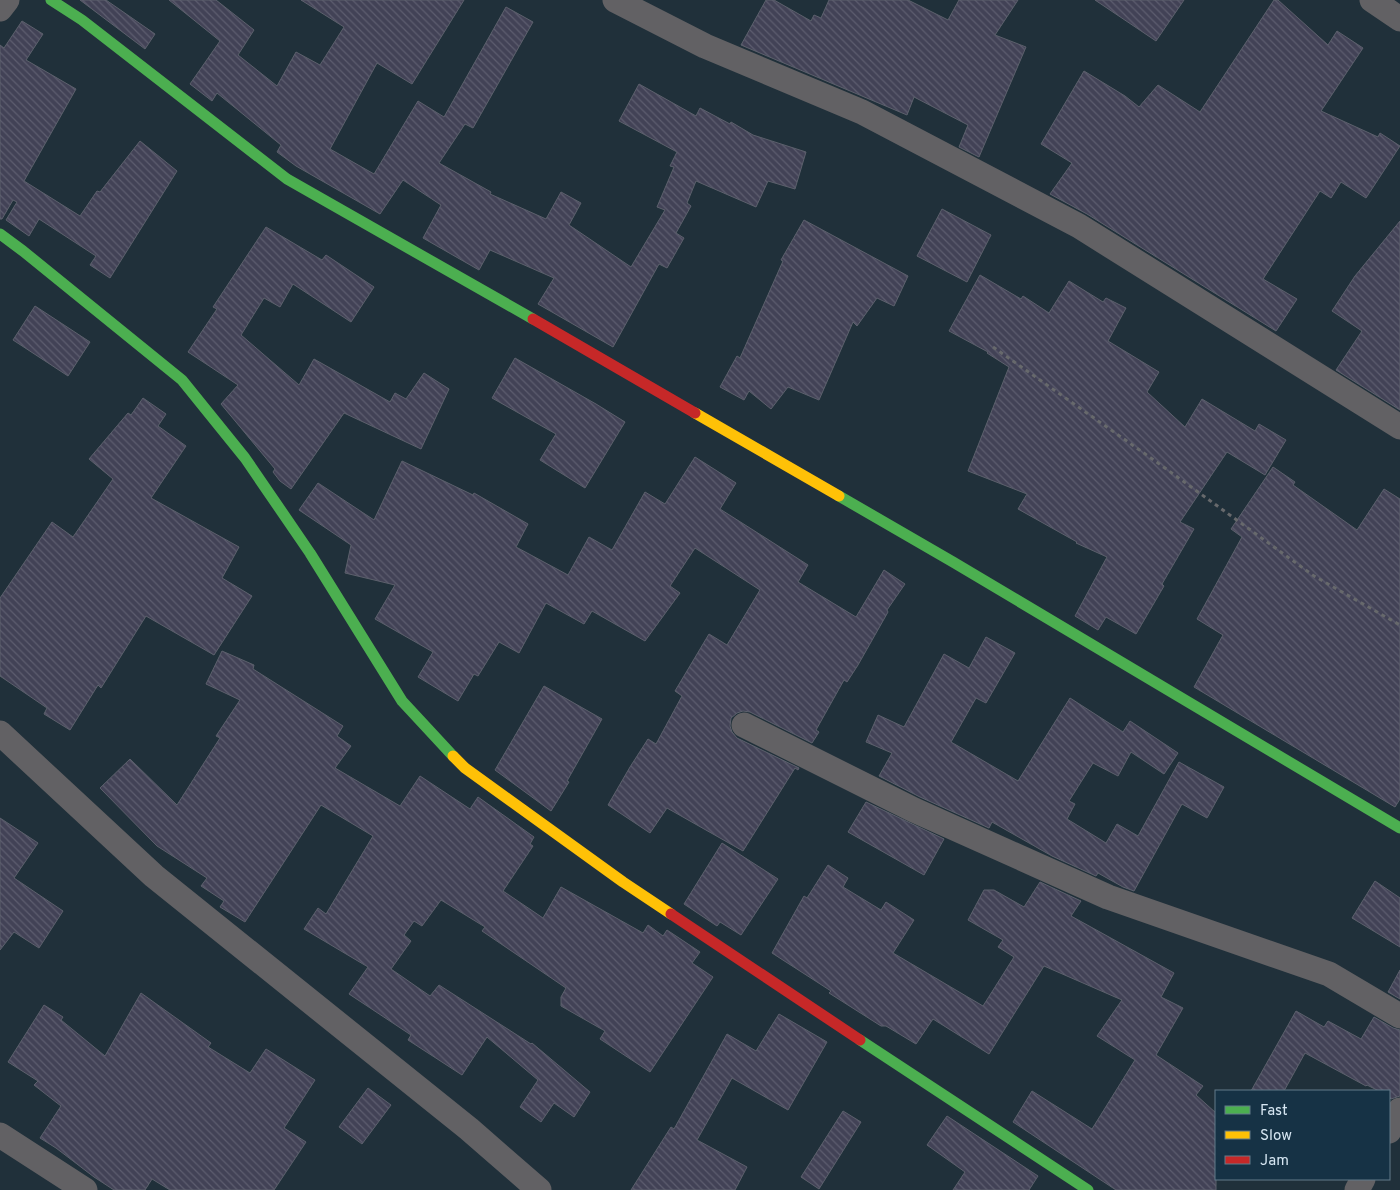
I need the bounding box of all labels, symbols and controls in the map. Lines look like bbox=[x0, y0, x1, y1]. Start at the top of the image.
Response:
legend bbox=[1215, 1090, 1390, 1180]
text: Fast bbox=[1260, 1102, 1288, 1121]
text: Slow bbox=[1260, 1127, 1292, 1146]
text: Jam bbox=[1260, 1152, 1289, 1171]

